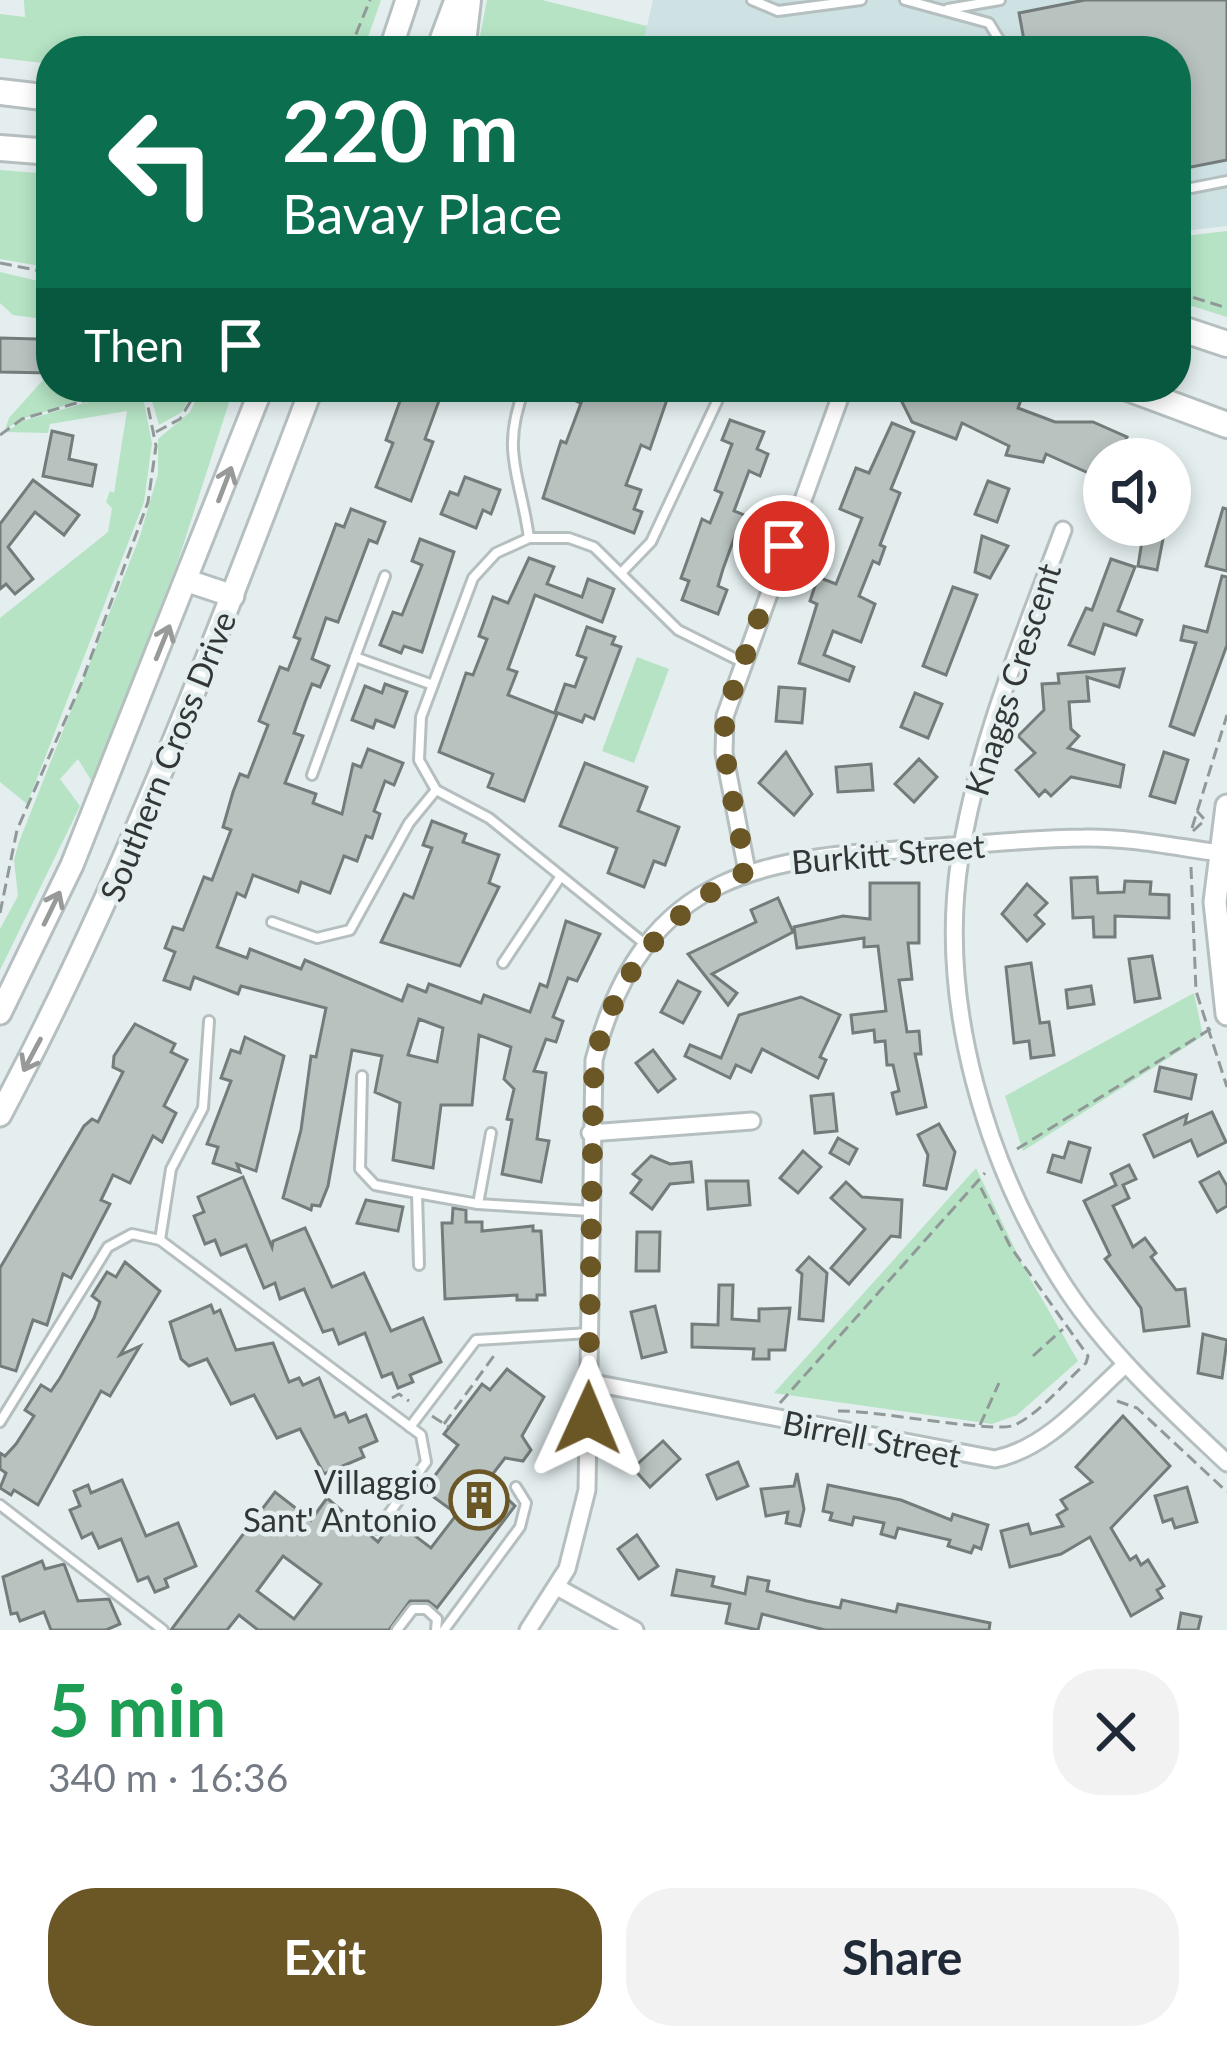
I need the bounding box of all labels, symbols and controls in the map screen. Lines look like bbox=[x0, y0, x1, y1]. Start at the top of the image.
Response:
text: 220 m bbox=[282, 79, 519, 180]
icon: left bbox=[84, 84, 240, 240]
text: Bavay Place bbox=[282, 181, 562, 246]
icon: arrive bbox=[208, 312, 274, 378]
text: Then bbox=[84, 318, 184, 372]
map controls bbox=[1083, 438, 1191, 546]
button: sound bbox=[1083, 438, 1191, 546]
one-way arrow bbox=[216, 467, 238, 504]
pin bbox=[733, 495, 835, 597]
icon: arrive bbox=[751, 513, 817, 579]
street label: Knaggs Crescent bbox=[956, 558, 1068, 800]
street label: Southern Cross Drive bbox=[91, 605, 243, 907]
one-way arrow bbox=[154, 625, 176, 662]
street label: Burkitt Street bbox=[790, 825, 987, 881]
one-way arrow bbox=[41, 891, 64, 926]
one-way arrow bbox=[20, 1037, 43, 1072]
position arrow bbox=[525, 1355, 651, 1481]
street label: Birrell Street bbox=[780, 1401, 965, 1475]
place label: Villaggio Sant' Antonio bbox=[243, 1461, 437, 1539]
building icon: Villaggio Sant' Antonio bbox=[448, 1469, 510, 1531]
text: 5 min bbox=[48, 1666, 226, 1752]
button: close bbox=[1053, 1669, 1179, 1795]
text: 340 m · 16:36 bbox=[48, 1754, 288, 1800]
button: Exit bbox=[48, 1888, 602, 2026]
button: Share bbox=[626, 1888, 1179, 2026]

